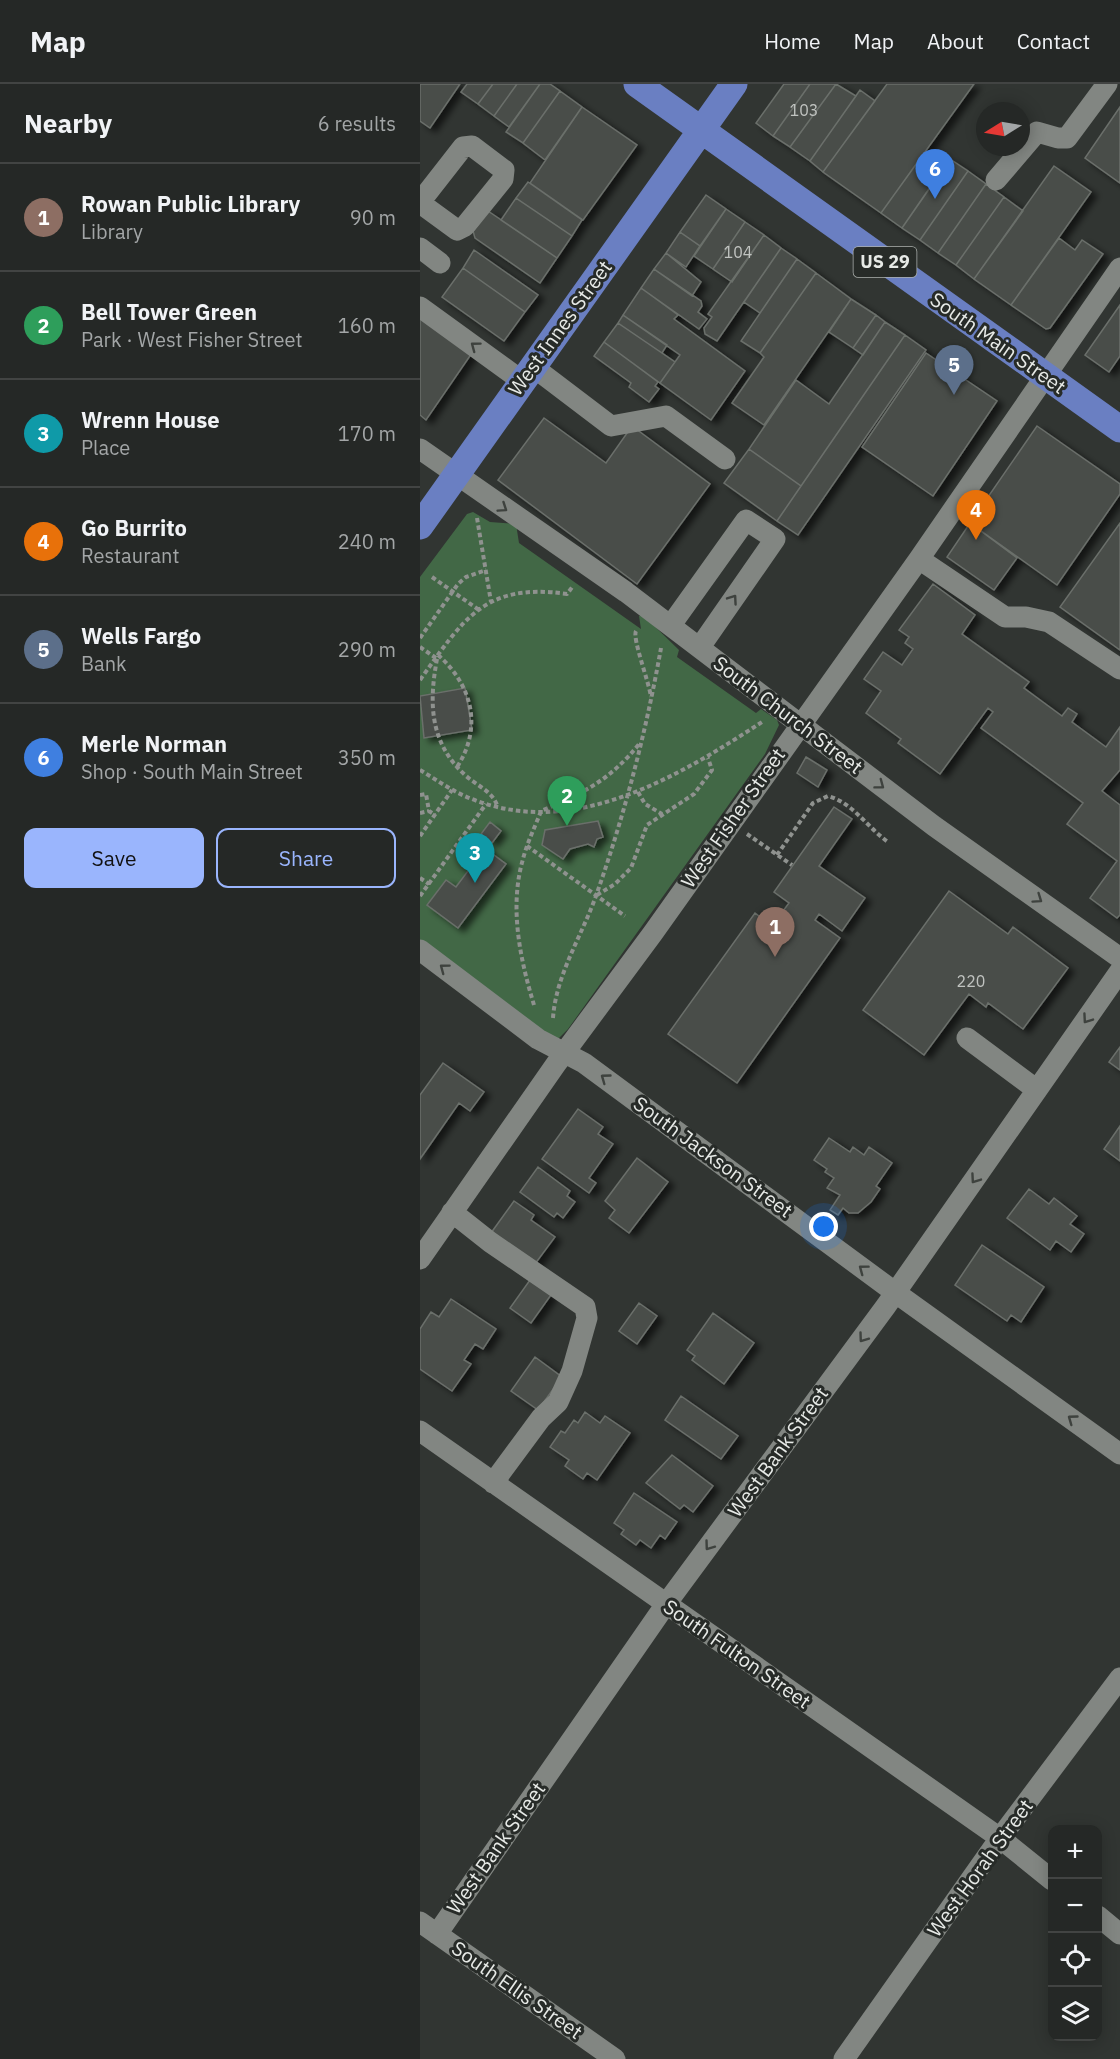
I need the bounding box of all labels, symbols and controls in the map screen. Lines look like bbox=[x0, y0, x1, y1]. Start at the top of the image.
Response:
text: Map bbox=[30, 23, 86, 60]
text: Home bbox=[764, 27, 821, 55]
text: Map bbox=[854, 27, 894, 55]
text: About bbox=[927, 27, 984, 55]
text: Contact bbox=[1017, 27, 1090, 55]
house number: 103 bbox=[790, 100, 818, 120]
north arrow bbox=[976, 102, 1030, 156]
text: Nearby bbox=[24, 106, 112, 140]
text: 6 results bbox=[318, 110, 396, 137]
pin: 6 bbox=[916, 150, 954, 199]
text: Rowan Public Library bbox=[81, 189, 300, 218]
text: 1 bbox=[38, 204, 50, 231]
text: 90 m bbox=[350, 204, 396, 231]
text: Library bbox=[81, 218, 143, 245]
house number: 104 bbox=[724, 242, 752, 262]
road number: US 29 bbox=[854, 247, 916, 277]
street label: West Innes Street bbox=[501, 255, 618, 401]
street label: South Main Street bbox=[925, 286, 1072, 400]
text: Bell Tower Green bbox=[81, 297, 257, 326]
text: 2 bbox=[38, 312, 50, 339]
text: 160 m bbox=[338, 312, 396, 339]
text: Park · West Fisher Street bbox=[81, 326, 302, 353]
one-way arrow bbox=[470, 342, 481, 353]
pin: 5 bbox=[934, 346, 974, 395]
text: Wrenn House bbox=[81, 405, 220, 434]
text: 3 bbox=[38, 420, 50, 447]
text: 170 m bbox=[338, 420, 396, 447]
text: Place bbox=[81, 434, 130, 461]
pin: 4 bbox=[956, 490, 996, 540]
one-way arrow bbox=[496, 501, 507, 512]
text: Go Burrito bbox=[81, 513, 187, 542]
text: 4 bbox=[38, 528, 50, 555]
text: 240 m bbox=[338, 528, 396, 555]
text: Restaurant bbox=[81, 542, 179, 569]
one-way arrow bbox=[726, 594, 737, 605]
text: Wells Fargo bbox=[81, 621, 201, 650]
text: 5 bbox=[38, 636, 50, 663]
text: 290 m bbox=[338, 636, 396, 663]
street label: South Church Street bbox=[708, 649, 869, 780]
text: Bank bbox=[81, 650, 127, 677]
text: Merle Norman bbox=[81, 729, 227, 758]
street label: West Fisher Street bbox=[674, 742, 791, 893]
text: 6 bbox=[38, 744, 50, 771]
text: 350 m bbox=[338, 744, 396, 771]
text: Shop · South Main Street bbox=[81, 758, 303, 785]
pin: 2 bbox=[548, 776, 586, 826]
one-way arrow bbox=[873, 777, 884, 788]
button: Save bbox=[24, 828, 204, 888]
button: Share bbox=[216, 828, 396, 888]
pin: 3 bbox=[456, 834, 494, 883]
one-way arrow bbox=[1031, 892, 1042, 903]
pin: 1 bbox=[756, 908, 794, 957]
one-way arrow bbox=[440, 965, 451, 976]
house number: 220 bbox=[957, 971, 985, 991]
one-way arrow bbox=[1083, 1012, 1094, 1023]
one-way arrow bbox=[600, 1074, 611, 1085]
street label: South Jackson Street bbox=[628, 1090, 798, 1223]
one-way arrow bbox=[971, 1172, 982, 1183]
your location bbox=[809, 1212, 838, 1241]
one-way arrow bbox=[859, 1265, 870, 1276]
one-way arrow bbox=[859, 1332, 870, 1343]
street label: West Bank Street bbox=[721, 1381, 834, 1522]
one-way arrow bbox=[1068, 1416, 1079, 1427]
one-way arrow bbox=[706, 1539, 717, 1550]
street label: South Fulton Street bbox=[658, 1593, 816, 1714]
street label: West Bank Street bbox=[440, 1776, 551, 1919]
street label: West Horah Street bbox=[920, 1793, 1039, 1942]
map controls bbox=[1048, 1825, 1102, 2041]
button: + bbox=[1048, 1825, 1102, 1879]
button: − bbox=[1048, 1879, 1102, 1933]
button: locate bbox=[1048, 1933, 1102, 1987]
street label: South Ellis Street bbox=[446, 1934, 588, 2045]
button: layers bbox=[1048, 1987, 1102, 2041]

